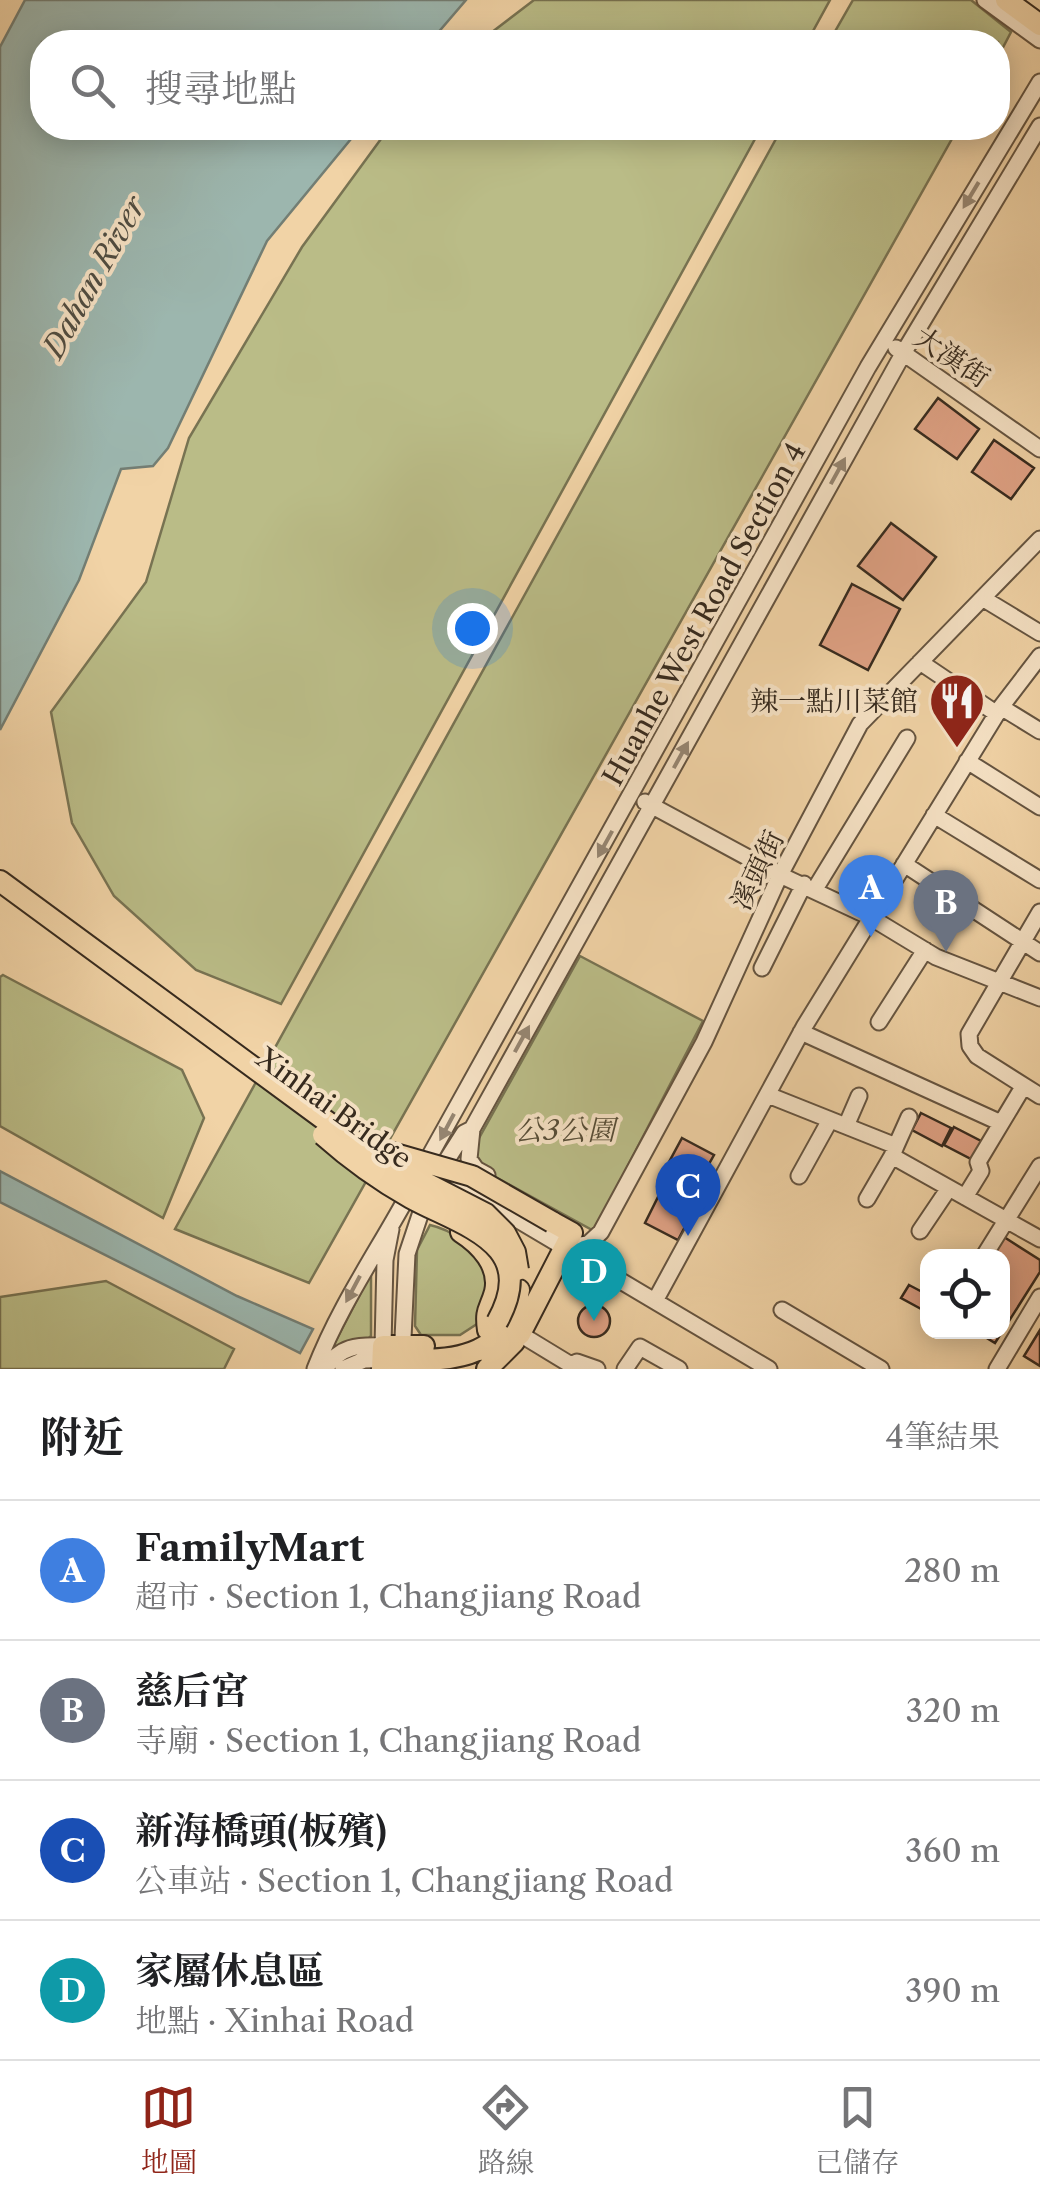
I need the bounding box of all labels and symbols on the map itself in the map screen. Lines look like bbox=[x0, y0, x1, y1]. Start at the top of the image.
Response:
one-way arrow bbox=[963, 181, 980, 209]
water label: Dahan River bbox=[34, 188, 154, 366]
street label: 大漢街 bbox=[908, 319, 996, 395]
street label: Huanhe West Road Section 4 bbox=[595, 437, 813, 791]
one-way arrow bbox=[829, 456, 846, 485]
your location bbox=[447, 603, 498, 654]
restaurant icon: 辣一點川菜館 bbox=[927, 671, 987, 750]
place label: 辣一點川菜館 bbox=[750, 684, 918, 718]
one-way arrow bbox=[672, 741, 689, 770]
street label: 溪頭街 bbox=[723, 825, 791, 915]
one-way arrow bbox=[597, 829, 614, 858]
pin: A bbox=[838, 854, 904, 937]
pin: B bbox=[914, 870, 978, 952]
one-way arrow bbox=[513, 1025, 531, 1053]
street label: Xinhai Bridge bbox=[249, 1040, 418, 1176]
one-way arrow bbox=[438, 1113, 455, 1142]
park label: 公3公園 bbox=[515, 1113, 619, 1147]
pin: C bbox=[656, 1154, 720, 1236]
pin: D bbox=[562, 1238, 626, 1321]
one-way arrow bbox=[345, 1274, 362, 1303]

